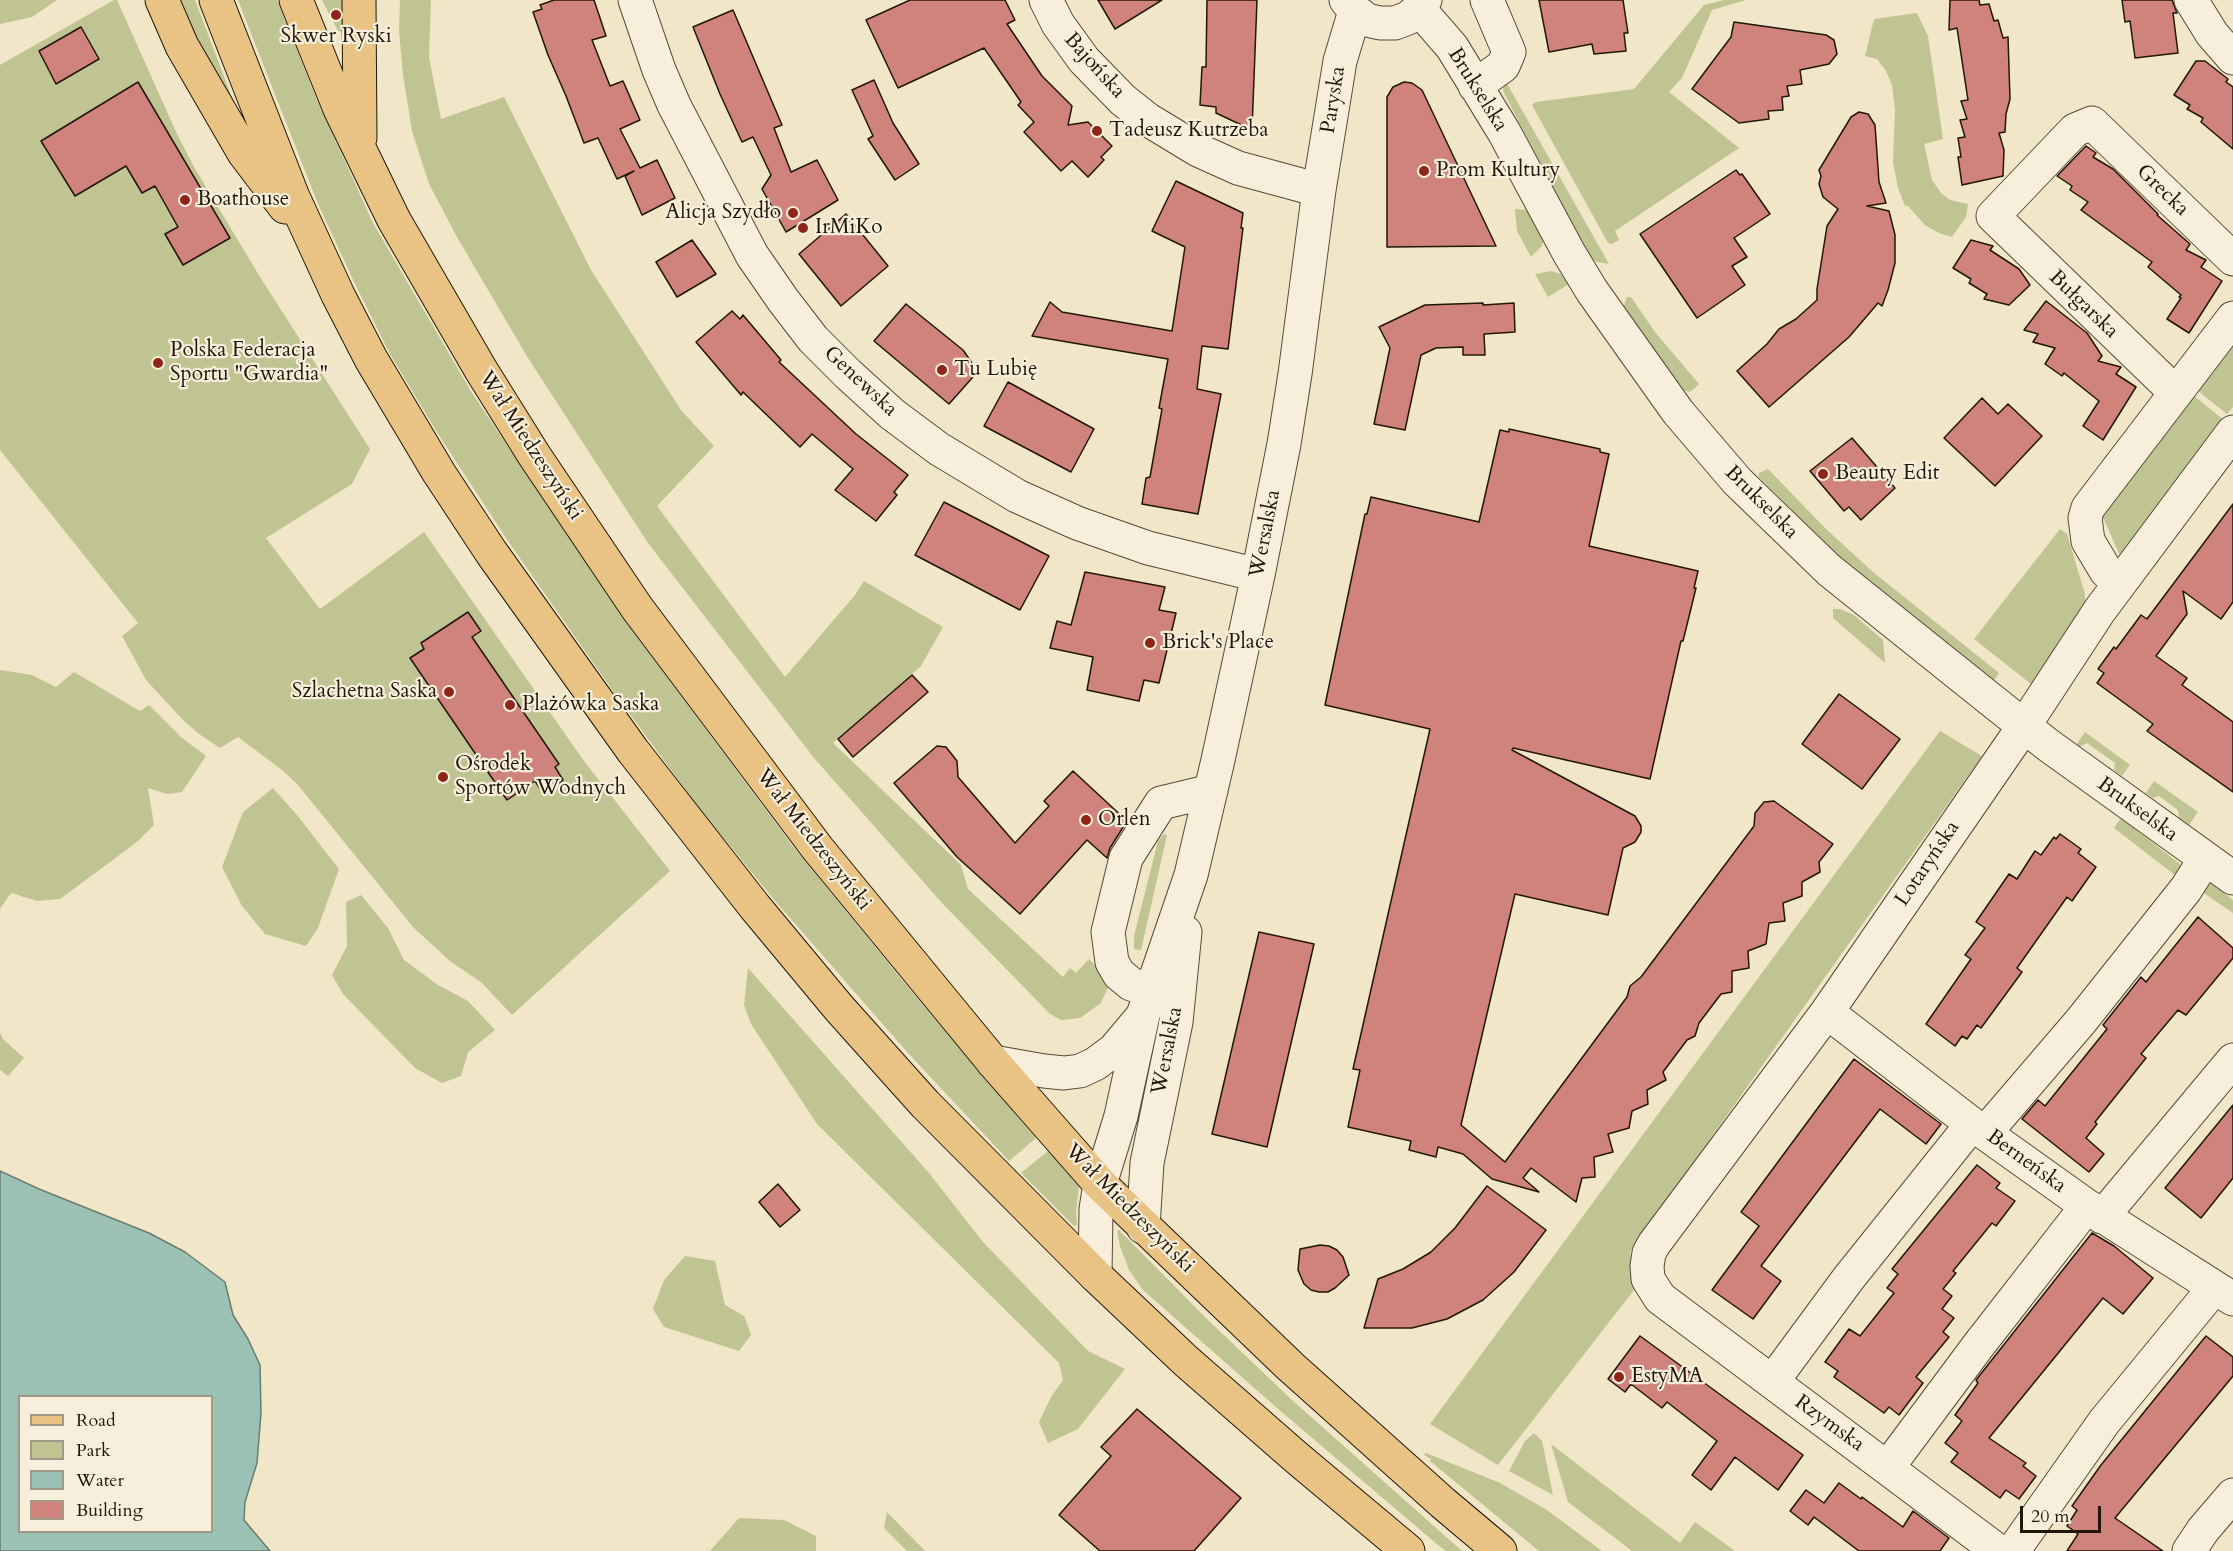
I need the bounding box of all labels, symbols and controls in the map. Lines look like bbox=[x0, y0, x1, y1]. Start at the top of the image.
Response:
marker: Skwer Ryski bbox=[329, 8, 343, 22]
place label: Skwer Ryski bbox=[280, 24, 392, 50]
street label: Bajońska bbox=[1058, 28, 1130, 104]
street label: Brukselska bbox=[1441, 43, 1513, 137]
street label: Paryska bbox=[1316, 65, 1352, 135]
place label: Tadeusz Kutrzeba bbox=[1109, 118, 1268, 144]
marker: Tadeusz Kutrzeba bbox=[1090, 124, 1104, 138]
place label: Prom Kultury bbox=[1436, 158, 1560, 184]
street label: Grecka bbox=[2130, 160, 2194, 222]
marker: Prom Kultury bbox=[1417, 164, 1431, 178]
place label: Boathouse bbox=[197, 187, 289, 213]
marker: Boathouse bbox=[178, 193, 192, 207]
place label: Alicja Szydło bbox=[665, 200, 781, 226]
marker: Alicja Szydło bbox=[786, 206, 800, 220]
place label: IrMiKo bbox=[815, 215, 882, 241]
marker: IrMiKo bbox=[796, 221, 810, 235]
street label: Bułgarska bbox=[2043, 266, 2123, 344]
place label: Polska Federacja Sportu "Gwardia" bbox=[170, 338, 328, 388]
street label: Genewska bbox=[818, 341, 902, 423]
marker: Polska Federacja Sportu "Gwardia" bbox=[151, 356, 165, 370]
place label: Tu Lubię bbox=[954, 357, 1038, 383]
marker: Tu Lubię bbox=[935, 363, 949, 377]
street label: Wał Miedzeszyński bbox=[472, 367, 588, 525]
street label: Brukselska bbox=[1719, 461, 1803, 545]
place label: Beauty Edit bbox=[1835, 461, 1939, 487]
marker: Beauty Edit bbox=[1816, 467, 1830, 481]
street label: Wersalska bbox=[1245, 488, 1287, 580]
place label: Brick's Place bbox=[1162, 630, 1274, 656]
marker: Brick's Place bbox=[1143, 636, 1157, 650]
place label: Szlachetna Saska bbox=[292, 679, 437, 705]
marker: Szlachetna Saska bbox=[442, 685, 456, 699]
place label: Plażówka Saska bbox=[522, 692, 659, 718]
marker: Plażówka Saska bbox=[503, 698, 517, 712]
place label: Ośrodek Sportów Wodnych bbox=[455, 752, 626, 802]
street label: Wał Miedzeszyński bbox=[750, 764, 876, 916]
marker: Ośrodek Sportów Wodnych bbox=[436, 770, 450, 784]
street label: Brukselska bbox=[2092, 772, 2182, 848]
place label: Orlen bbox=[1098, 807, 1151, 833]
marker: Orlen bbox=[1079, 813, 1093, 827]
street label: Lotaryńska bbox=[1890, 816, 1966, 912]
street label: Wersalska bbox=[1147, 1005, 1189, 1097]
street label: Berneńska bbox=[1981, 1125, 2071, 1199]
street label: Wał Miedzeszyński bbox=[1059, 1139, 1199, 1279]
place label: EstyMA bbox=[1631, 1364, 1703, 1390]
marker: EstyMA bbox=[1612, 1370, 1626, 1384]
street label: Rzymska bbox=[1789, 1390, 1869, 1458]
legend bbox=[18, 1395, 213, 1533]
text: Road bbox=[76, 1408, 116, 1433]
text: Park bbox=[76, 1438, 111, 1463]
text: Water bbox=[76, 1468, 124, 1493]
scale bar bbox=[2023, 1494, 2104, 1532]
text: Building bbox=[76, 1498, 143, 1523]
text: 20 m bbox=[2031, 1504, 2070, 1529]

